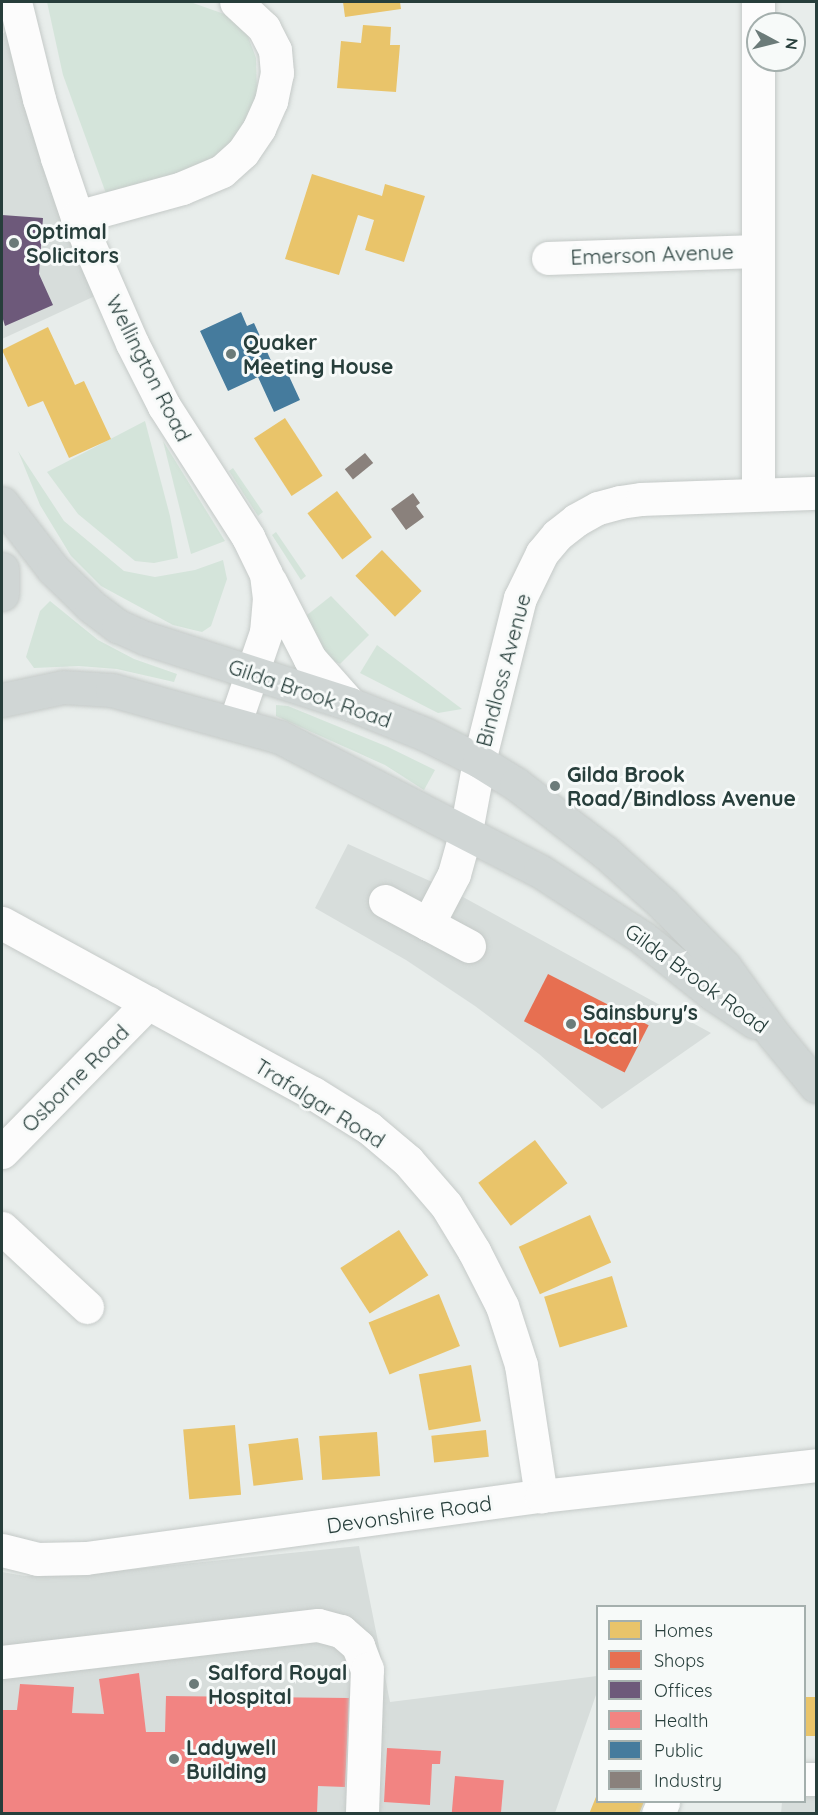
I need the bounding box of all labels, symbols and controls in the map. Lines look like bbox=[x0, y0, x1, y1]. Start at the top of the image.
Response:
north arrow bbox=[746, 12, 806, 72]
text: N bbox=[781, 37, 803, 51]
place label: Optimal Solicitors bbox=[26, 218, 119, 268]
marker: Optimal Solicitors bbox=[7, 236, 21, 250]
street label: Emerson Avenue bbox=[570, 239, 734, 269]
street label: Wellington Road bbox=[101, 291, 197, 445]
place label: Quaker Meeting House bbox=[243, 329, 393, 379]
marker: Quaker Meeting House bbox=[224, 347, 238, 361]
street label: Bindloss Avenue bbox=[470, 591, 536, 749]
street label: Gilda Brook Road bbox=[225, 653, 395, 733]
place label: Gilda Brook Road/Bindloss Avenue bbox=[567, 761, 796, 811]
marker: Gilda Brook Road/Bindloss Avenue bbox=[548, 779, 562, 793]
street label: Gilda Brook Road bbox=[621, 918, 773, 1038]
place label: Sainsbury's Local bbox=[583, 999, 698, 1049]
marker: Sainsbury's Local bbox=[564, 1017, 578, 1031]
street label: Osborne Road bbox=[16, 1019, 134, 1137]
street label: Trafalgar Road bbox=[250, 1053, 390, 1153]
street label: Devonshire Road bbox=[325, 1490, 493, 1538]
legend bbox=[596, 1605, 806, 1803]
text: Homes bbox=[654, 1619, 713, 1642]
text: Shops bbox=[654, 1649, 705, 1672]
place label: Salford Royal Hospital bbox=[208, 1659, 347, 1709]
marker: Salford Royal Hospital bbox=[185, 1675, 203, 1693]
text: Offices bbox=[654, 1679, 713, 1702]
text: Health bbox=[654, 1709, 709, 1732]
place label: Ladywell Building bbox=[186, 1734, 276, 1784]
text: Public bbox=[654, 1739, 703, 1762]
marker: Ladywell Building bbox=[167, 1752, 181, 1766]
text: Industry bbox=[654, 1769, 722, 1792]

